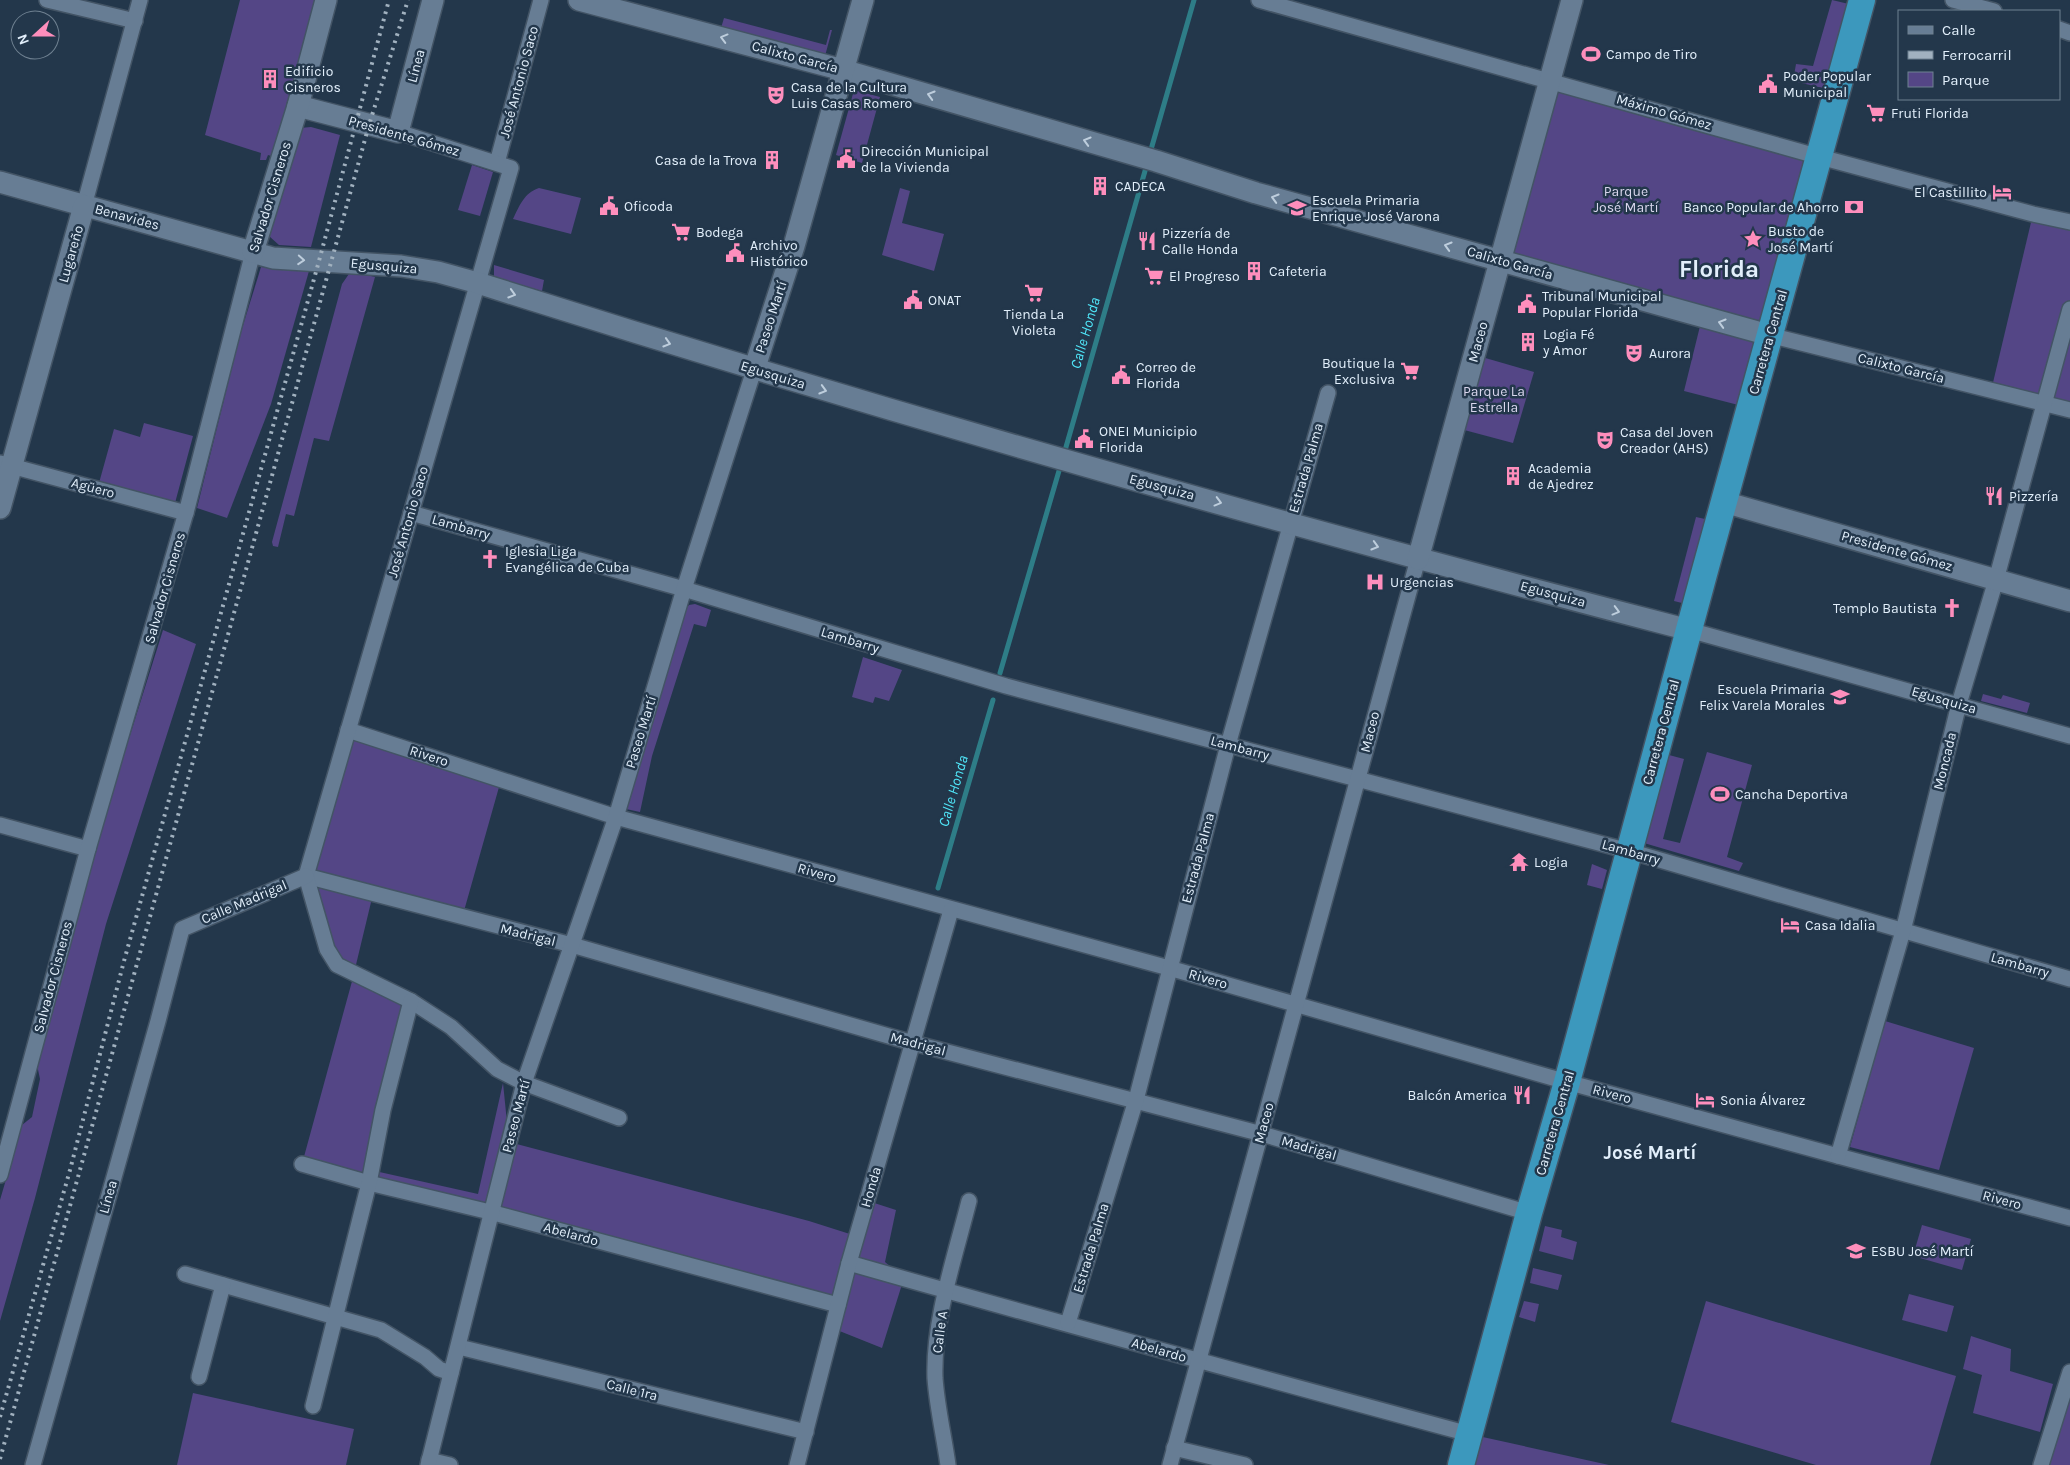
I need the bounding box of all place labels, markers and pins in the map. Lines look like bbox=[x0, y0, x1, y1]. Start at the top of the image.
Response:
sports icon: Campo de Tiro bbox=[1580, 43, 1602, 65]
place label: Campo de Tiro bbox=[1606, 46, 1697, 63]
place label: Edificio Cisneros bbox=[285, 63, 341, 96]
building icon: Edificio Cisneros bbox=[259, 68, 281, 90]
place label: Poder Popular Municipal bbox=[1783, 68, 1872, 101]
public building icon: Poder Popular Municipal bbox=[1757, 73, 1779, 95]
place label: Casa de la Cultura Luis Casas Romero bbox=[791, 79, 912, 112]
theatre icon: Casa de la Cultura Luis Casas Romero bbox=[765, 84, 787, 106]
supermarket icon: Fruti Florida bbox=[1865, 102, 1887, 124]
place label: Fruti Florida bbox=[1891, 105, 1969, 122]
place label: Dirección Municipal de la Vivienda bbox=[861, 143, 989, 176]
public building icon: Dirección Municipal de la Vivienda bbox=[835, 148, 857, 170]
building icon: Casa de la Trova bbox=[761, 149, 783, 171]
place label: Casa de la Trova bbox=[655, 152, 757, 169]
building icon: CADECA bbox=[1089, 175, 1111, 197]
place label: CADECA bbox=[1115, 178, 1165, 195]
hotel icon: El Castillito bbox=[1991, 181, 2013, 203]
place label: El Castillito bbox=[1914, 184, 1987, 201]
place label: Escuela Primaria Enrique José Varona bbox=[1312, 192, 1440, 225]
public building icon: Oficoda bbox=[598, 195, 620, 217]
bank icon: Banco Popular de Ahorro bbox=[1843, 196, 1865, 218]
school or university icon: Escuela Primaria Enrique José Varona bbox=[1286, 197, 1308, 219]
place label: Oficoda bbox=[624, 198, 673, 215]
place label: Banco Popular de Ahorro bbox=[1683, 199, 1839, 216]
supermarket icon: Bodega bbox=[670, 221, 692, 243]
place label: Busto de José Martí bbox=[1768, 223, 1834, 256]
place label: Bodega bbox=[696, 224, 743, 241]
place label: Pizzería de Calle Honda bbox=[1162, 225, 1238, 258]
place icon: Busto de José Martí bbox=[1742, 228, 1764, 250]
restaurant icon: Pizzería de Calle Honda bbox=[1136, 230, 1158, 252]
place label: Archivo Histórico bbox=[750, 237, 808, 270]
public building icon: Archivo Histórico bbox=[724, 242, 746, 264]
building icon: Cafeteria bbox=[1243, 260, 1265, 282]
place label: Cafeteria bbox=[1269, 263, 1327, 280]
supermarket icon: El Progreso bbox=[1143, 265, 1165, 287]
place label: El Progreso bbox=[1169, 268, 1240, 285]
supermarket icon: Tienda La Violeta bbox=[1023, 282, 1045, 304]
place label: Tribunal Municipal Popular Florida bbox=[1542, 288, 1662, 321]
public building icon: ONAT bbox=[902, 289, 924, 311]
place label: ONAT bbox=[928, 292, 961, 309]
public building icon: Tribunal Municipal Popular Florida bbox=[1516, 293, 1538, 315]
place label: Tienda La Violeta bbox=[1004, 306, 1064, 339]
place label: Logia Fé y Amor bbox=[1542, 326, 1594, 359]
building icon: Logia Fé y Amor bbox=[1517, 331, 1539, 353]
theatre icon: Aurora bbox=[1623, 342, 1645, 364]
place label: Aurora bbox=[1649, 345, 1691, 362]
place label: Boutique la Exclusiva bbox=[1322, 355, 1395, 388]
place label: Correo de Florida bbox=[1136, 359, 1196, 392]
supermarket icon: Boutique la Exclusiva bbox=[1399, 360, 1421, 382]
public building icon: Correo de Florida bbox=[1110, 364, 1132, 386]
place label: ONEI Municipio Florida bbox=[1099, 423, 1197, 456]
place label: Casa del Joven Creador (AHS) bbox=[1620, 424, 1713, 457]
public building icon: ONEI Municipio Florida bbox=[1073, 428, 1095, 450]
theatre icon: Casa del Joven Creador (AHS) bbox=[1594, 429, 1616, 451]
place label: Academia de Ajedrez bbox=[1528, 460, 1594, 493]
building icon: Academia de Ajedrez bbox=[1502, 465, 1524, 487]
restaurant icon: Pizzería bbox=[1983, 485, 2005, 507]
place label: Pizzería bbox=[2009, 488, 2058, 505]
place label: Iglesia Liga Evangélica de Cuba bbox=[505, 543, 629, 576]
church icon: Iglesia Liga Evangélica de Cuba bbox=[479, 548, 501, 570]
hospital icon: Urgencias bbox=[1364, 571, 1386, 593]
place label: Urgencias bbox=[1390, 574, 1454, 591]
church icon: Templo Bautista bbox=[1941, 597, 1963, 619]
place label: Templo Bautista bbox=[1833, 600, 1937, 617]
place label: Escuela Primaria Felix Varela Morales bbox=[1699, 681, 1825, 714]
school or university icon: Escuela Primaria Felix Varela Morales bbox=[1829, 686, 1851, 708]
sports icon: Cancha Deportiva bbox=[1709, 783, 1731, 805]
place label: Cancha Deportiva bbox=[1735, 786, 1848, 803]
temple icon: Logia bbox=[1508, 851, 1530, 873]
place label: Logia bbox=[1534, 854, 1568, 871]
hotel icon: Casa Idalia bbox=[1779, 914, 1801, 936]
place label: Casa Idalia bbox=[1805, 917, 1875, 934]
restaurant icon: Balcón America bbox=[1511, 1084, 1533, 1106]
place label: Balcón America bbox=[1408, 1087, 1507, 1104]
hotel icon: Sonia Álvarez bbox=[1694, 1089, 1716, 1111]
place label: Sonia Álvarez bbox=[1720, 1091, 1805, 1109]
school or university icon: ESBU José Martí bbox=[1845, 1240, 1867, 1262]
place label: ESBU José Martí bbox=[1871, 1243, 1975, 1260]

